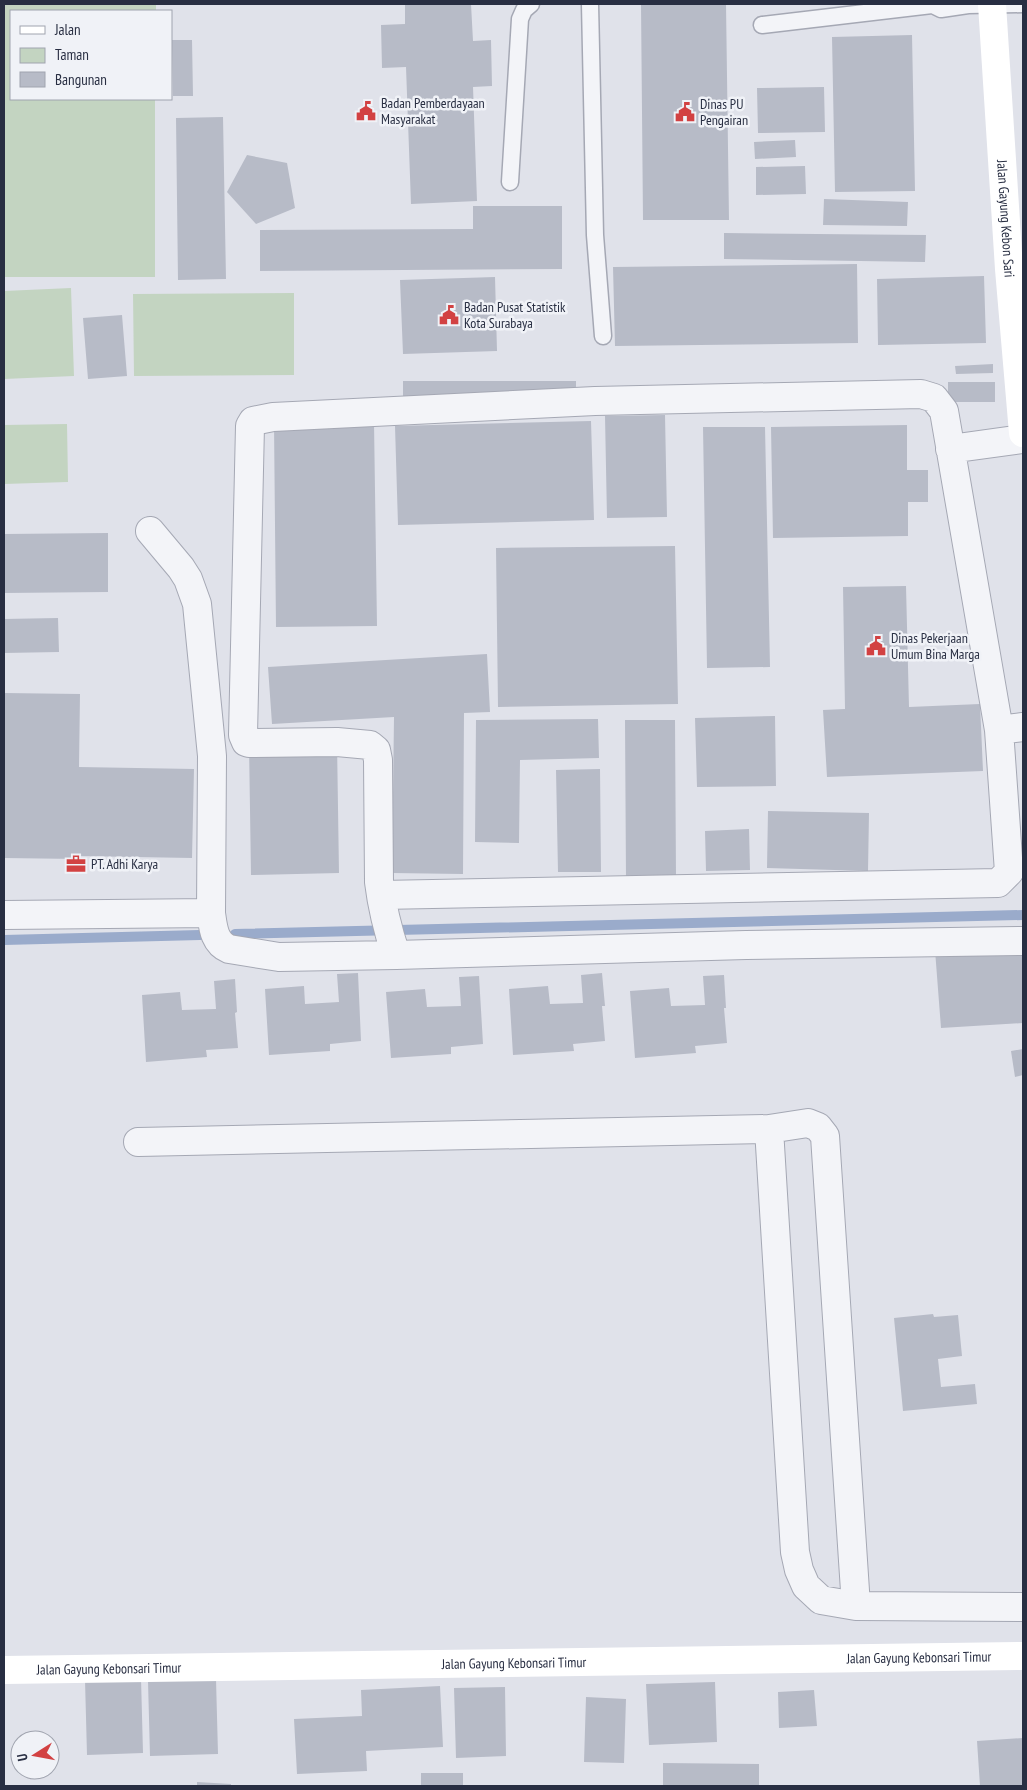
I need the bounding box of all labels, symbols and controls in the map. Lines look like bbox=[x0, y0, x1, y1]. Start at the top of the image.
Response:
legend bbox=[10, 10, 172, 100]
text: Jalan bbox=[54, 20, 81, 39]
text: Taman bbox=[55, 45, 89, 64]
text: Bangunan bbox=[55, 70, 107, 89]
place label: Badan Pemberdayaan Masyarakat bbox=[381, 94, 485, 128]
place label: Dinas PU Pengairan bbox=[700, 95, 748, 129]
public building icon: Badan Pemberdayaan Masyarakat bbox=[355, 100, 377, 122]
public building icon: Dinas PU Pengairan bbox=[674, 101, 696, 123]
street label: Jalan Gayung Kebon Sari bbox=[993, 158, 1019, 278]
place label: Badan Pusat Statistik Kota Surabaya bbox=[464, 298, 566, 332]
public building icon: Badan Pusat Statistik Kota Surabaya bbox=[438, 304, 460, 326]
place label: Dinas Pekerjaan Umum Bina Marga bbox=[891, 629, 980, 663]
public building icon: Dinas Pekerjaan Umum Bina Marga bbox=[865, 635, 887, 657]
office icon: PT. Adhi Karya bbox=[65, 853, 87, 875]
place label: PT. Adhi Karya bbox=[91, 855, 158, 873]
street label: Jalan Gayung Kebonsari Timur bbox=[845, 1647, 992, 1667]
street label: Jalan Gayung Kebonsari Timur bbox=[440, 1653, 587, 1673]
street label: Jalan Gayung Kebonsari Timur bbox=[36, 1659, 182, 1679]
north arrow bbox=[10, 1730, 60, 1780]
text: U bbox=[13, 1752, 32, 1763]

